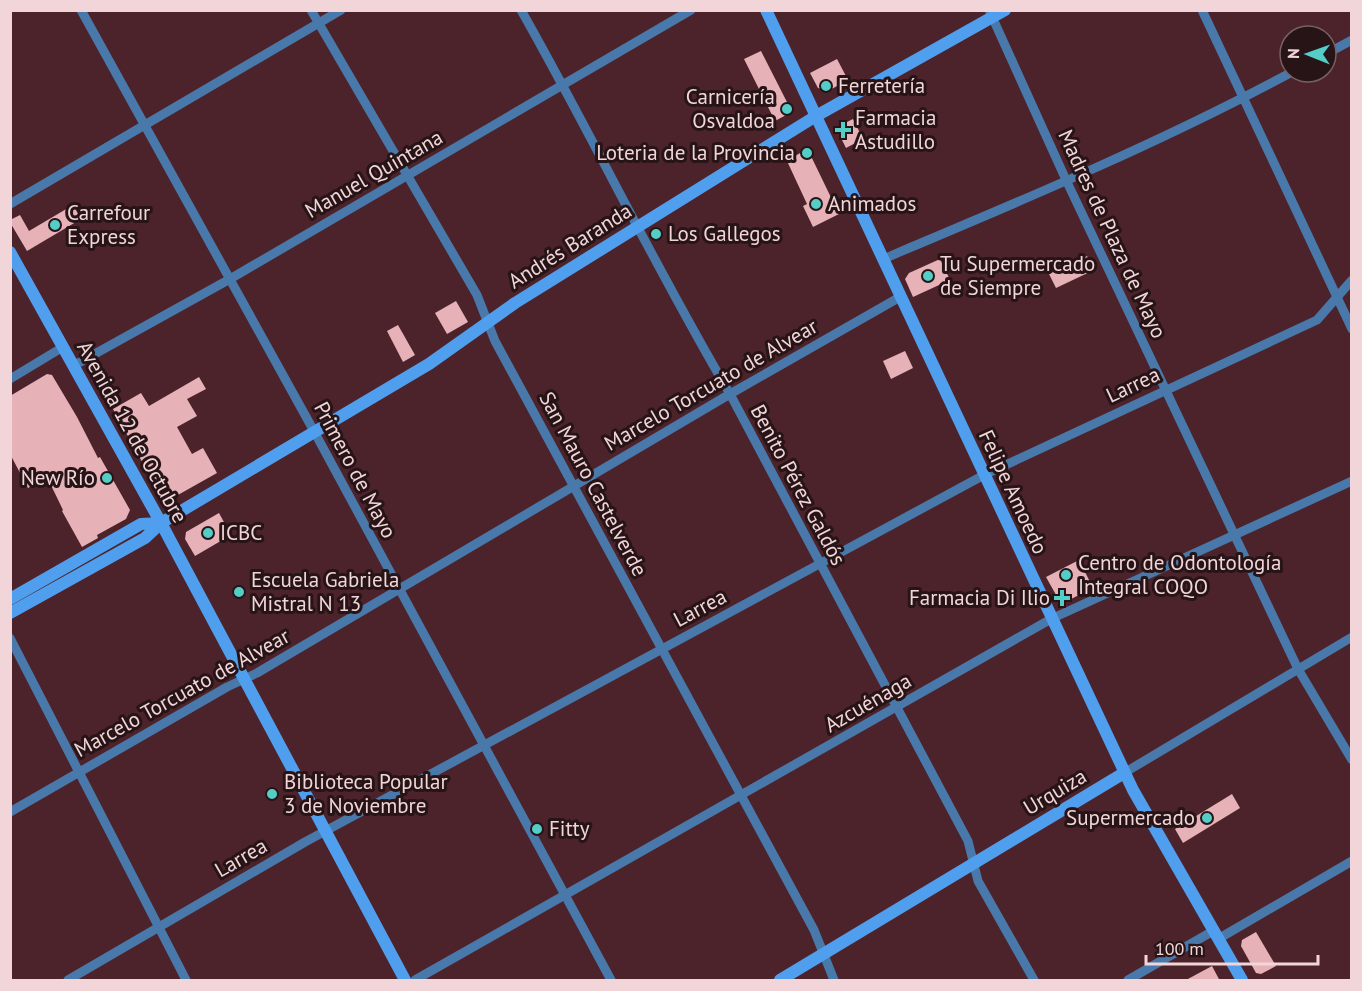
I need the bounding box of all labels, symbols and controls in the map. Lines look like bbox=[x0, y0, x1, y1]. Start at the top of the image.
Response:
north arrow bbox=[1278, 24, 1338, 84]
text: N bbox=[1283, 48, 1303, 59]
place label: Ferretería bbox=[838, 72, 925, 99]
marker: Ferretería bbox=[819, 79, 833, 93]
place label: Carnicería Osvaldoa bbox=[686, 83, 775, 134]
marker: Carnicería Osvaldoa bbox=[780, 102, 794, 116]
place label: Farmacia Astudillo bbox=[855, 104, 936, 155]
street label: Manuel Quintana bbox=[300, 123, 447, 224]
marker: Farmacia Astudillo bbox=[836, 123, 850, 137]
street label: Madres de Plaza de Mayo bbox=[1052, 125, 1173, 342]
place label: Loteria de la Provincia bbox=[596, 139, 795, 166]
marker: Loteria de la Provincia bbox=[800, 146, 814, 160]
place label: Animados bbox=[828, 190, 916, 217]
street label: Andrés Baranda bbox=[503, 197, 637, 294]
marker: Animados bbox=[809, 197, 823, 211]
place label: Carrefour Express bbox=[67, 199, 150, 250]
marker: Carrefour Express bbox=[48, 218, 62, 232]
place label: Los Gallegos bbox=[668, 220, 781, 247]
marker: Los Gallegos bbox=[649, 227, 663, 241]
place label: Tu Supermercado de Siempre bbox=[940, 250, 1095, 301]
marker: Tu Supermercado de Siempre bbox=[921, 269, 935, 283]
street label: Marcelo Torcuato de Alvear bbox=[599, 312, 822, 457]
street label: Avenida 12 de Octubre bbox=[71, 336, 194, 528]
street label: Larrea bbox=[1102, 360, 1164, 409]
street label: San Mauro Castelverde bbox=[533, 387, 654, 581]
street label: Primero de Mayo bbox=[308, 397, 403, 543]
street label: Benito Pérez Galdós bbox=[745, 400, 852, 570]
street label: Felipe Amoedo bbox=[973, 425, 1054, 558]
place label: New Río bbox=[21, 464, 95, 491]
marker: New Río bbox=[100, 471, 114, 485]
place label: ICBC bbox=[220, 519, 262, 546]
marker: ICBC bbox=[201, 526, 215, 540]
place label: Centro de Odontología Integral COQO bbox=[1078, 549, 1281, 600]
place label: Escuela Gabriela Mistral N 13 bbox=[251, 566, 399, 617]
marker: Centro de Odontología Integral COQO bbox=[1059, 568, 1073, 582]
street label: Larrea bbox=[669, 582, 731, 633]
place label: Farmacia Di Ilio bbox=[909, 584, 1050, 611]
marker: Escuela Gabriela Mistral N 13 bbox=[232, 585, 246, 599]
marker: Farmacia Di Ilio bbox=[1055, 591, 1069, 605]
street label: Marcelo Torcuato de Alvear bbox=[69, 622, 294, 763]
street label: Azcuénaga bbox=[819, 667, 916, 738]
street label: Urquiza bbox=[1018, 762, 1091, 821]
place label: Biblioteca Popular 3 de Noviembre bbox=[284, 768, 448, 819]
marker: Biblioteca Popular 3 de Noviembre bbox=[265, 787, 279, 801]
place label: Supermercado bbox=[1066, 804, 1195, 831]
marker: Supermercado bbox=[1200, 811, 1214, 825]
place label: Fitty bbox=[549, 815, 590, 842]
marker: Fitty bbox=[530, 822, 544, 836]
street label: Larrea bbox=[210, 832, 272, 883]
scale bar bbox=[1146, 928, 1318, 966]
text: 100 m bbox=[1155, 937, 1204, 960]

